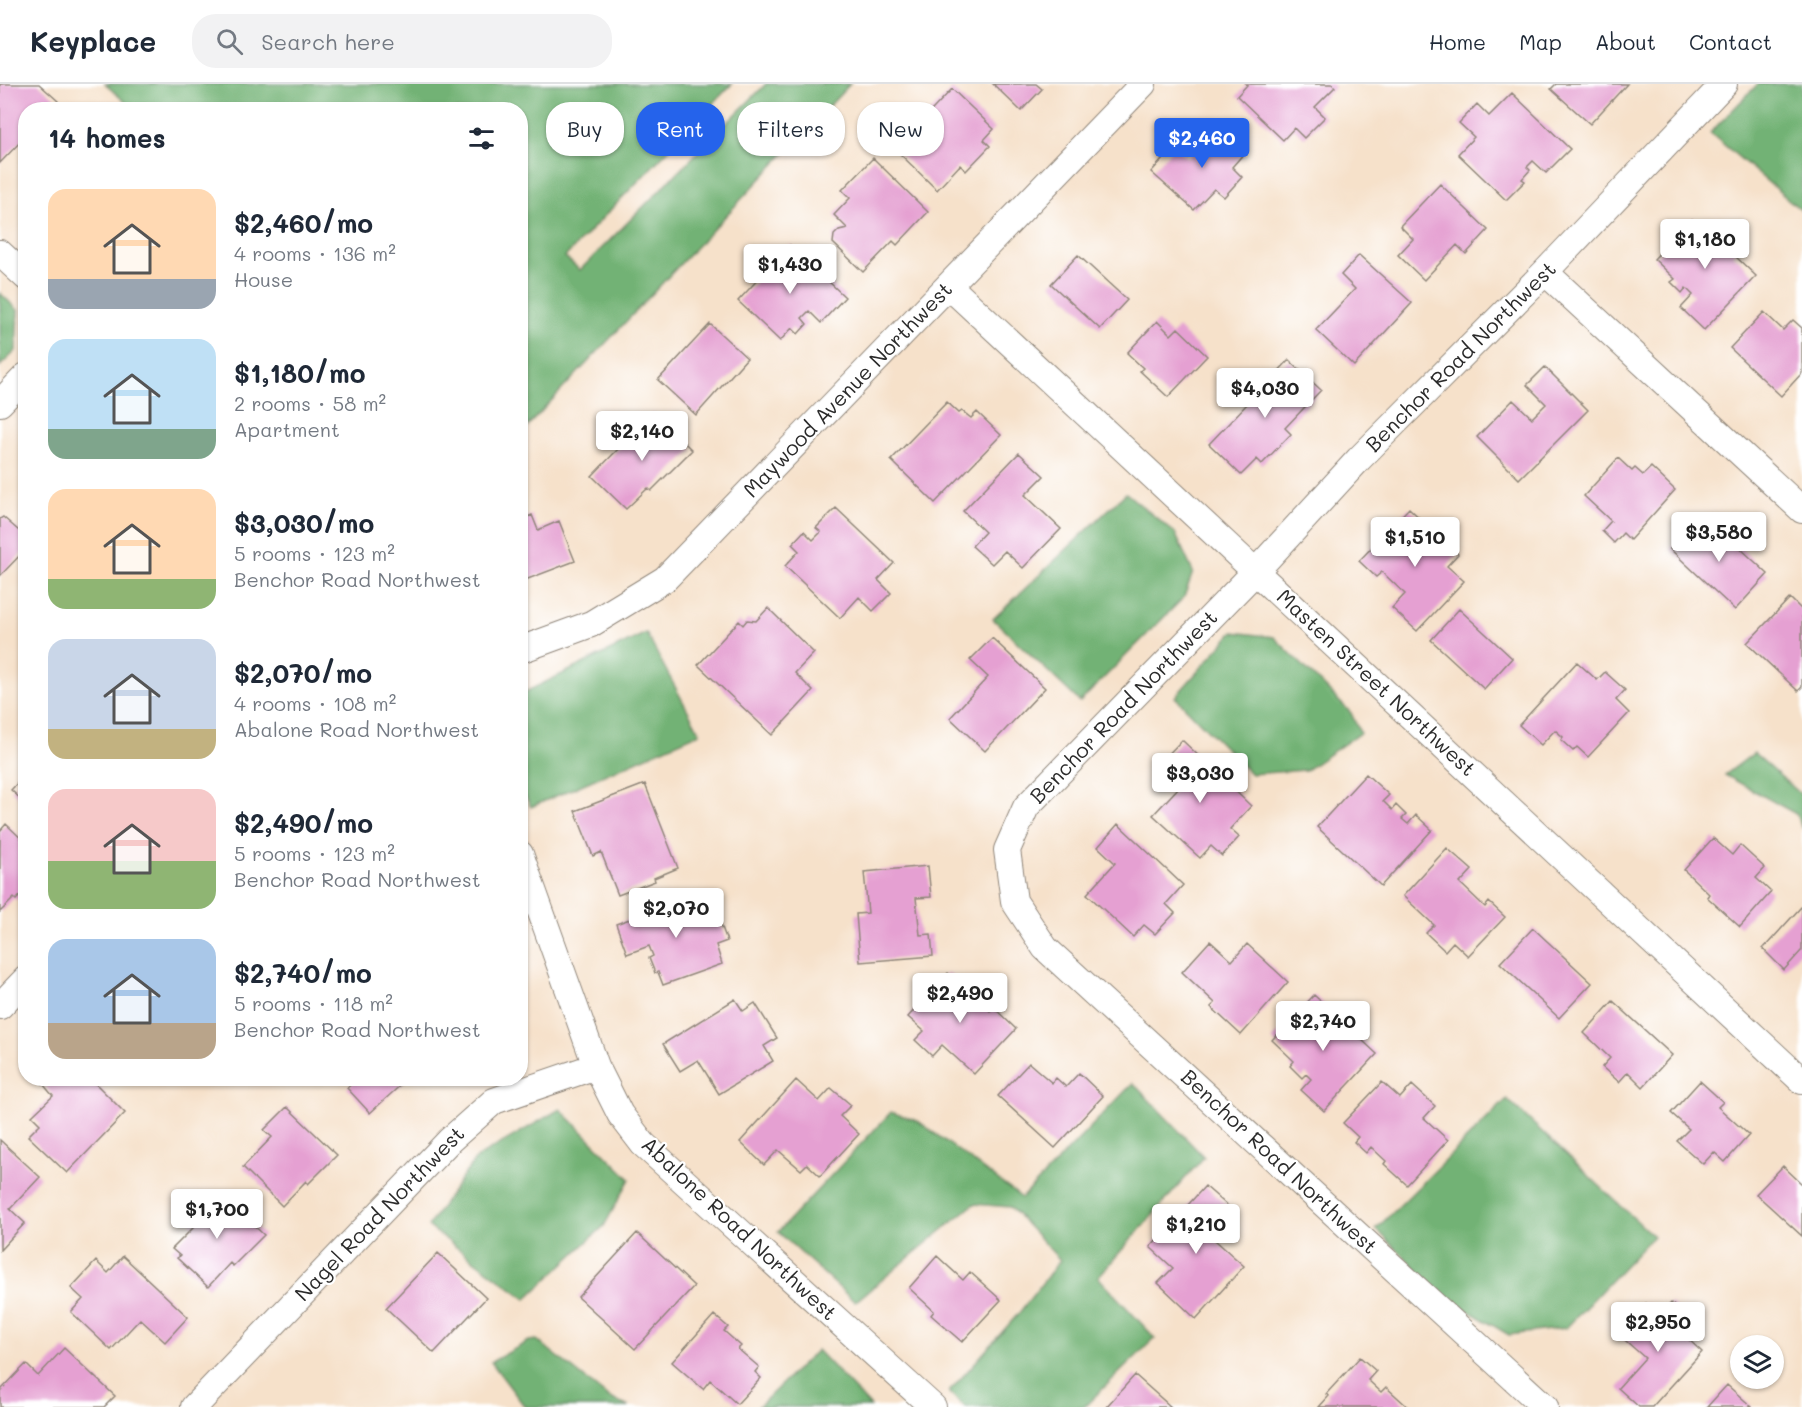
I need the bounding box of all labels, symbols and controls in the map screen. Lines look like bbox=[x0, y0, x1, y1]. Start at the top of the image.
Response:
search box bbox=[192, 14, 612, 68]
text: Keyplace bbox=[30, 23, 156, 59]
icon: search bbox=[213, 25, 246, 58]
text: Search here bbox=[261, 27, 395, 56]
text: Home bbox=[1429, 28, 1486, 55]
text: Map bbox=[1519, 28, 1562, 55]
text: About bbox=[1595, 28, 1656, 55]
text: Contact bbox=[1689, 28, 1772, 55]
chip: Buy bbox=[546, 102, 624, 156]
chip: Rent bbox=[636, 102, 725, 156]
chip: Filters bbox=[737, 102, 845, 156]
chip: New bbox=[857, 102, 944, 156]
pin: $2,460 bbox=[1153, 118, 1251, 169]
text: 14 homes bbox=[48, 121, 166, 155]
icon: filters bbox=[465, 122, 498, 155]
text: $2,460 bbox=[1168, 124, 1236, 150]
text: $2,460/mo bbox=[234, 206, 373, 240]
icon: home bbox=[96, 213, 168, 285]
pin: $1,180 bbox=[1656, 219, 1754, 270]
text: $1,180 bbox=[1674, 225, 1736, 251]
text: 4 rooms · 136 m² bbox=[234, 240, 396, 266]
pin: $1,430 bbox=[741, 244, 839, 295]
text: $1,430 bbox=[758, 250, 822, 276]
street label: Benchor Road Northwest bbox=[1359, 255, 1561, 457]
text: House bbox=[234, 266, 293, 292]
street label: Maywood Avenue Northwest bbox=[737, 275, 957, 503]
text: $1,180/mo bbox=[234, 356, 366, 390]
icon: home bbox=[96, 363, 168, 435]
pin: $4,030 bbox=[1216, 368, 1314, 419]
text: $4,030 bbox=[1231, 374, 1299, 400]
text: 2 rooms · 58 m² bbox=[234, 390, 386, 416]
pin: $2,140 bbox=[593, 411, 691, 462]
text: Apartment bbox=[234, 416, 340, 442]
text: $2,140 bbox=[610, 417, 674, 443]
text: $3,030/mo bbox=[234, 506, 374, 540]
pin: $3,580 bbox=[1670, 512, 1768, 563]
icon: home bbox=[96, 513, 168, 585]
pin: $1,510 bbox=[1366, 517, 1464, 568]
text: $3,580 bbox=[1685, 518, 1753, 544]
text: $1,510 bbox=[1385, 523, 1445, 549]
text: 5 rooms · 123 m² bbox=[234, 540, 395, 566]
text: Benchor Road Northwest bbox=[234, 566, 481, 592]
street label: Masten Street Northwest bbox=[1272, 583, 1482, 781]
street label: Benchor Road Northwest bbox=[1023, 603, 1223, 808]
text: $2,070/mo bbox=[234, 656, 372, 690]
icon: home bbox=[96, 663, 168, 735]
text: 4 rooms · 108 m² bbox=[234, 690, 396, 716]
text: Abalone Road Northwest bbox=[234, 716, 479, 742]
pin: $3,030 bbox=[1151, 753, 1249, 804]
text: $3,030 bbox=[1166, 759, 1234, 785]
text: $2,490/mo bbox=[234, 806, 373, 840]
icon: home bbox=[96, 813, 168, 885]
text: 5 rooms · 123 m² bbox=[234, 840, 395, 866]
text: Benchor Road Northwest bbox=[234, 866, 481, 892]
pin: $2,070 bbox=[627, 888, 725, 939]
text: $2,070 bbox=[643, 894, 709, 920]
text: $2,740/mo bbox=[234, 956, 372, 990]
icon: home bbox=[96, 963, 168, 1035]
pin: $2,490 bbox=[911, 973, 1009, 1024]
text: $2,490 bbox=[926, 979, 994, 1005]
text: 5 rooms · 118 m² bbox=[234, 990, 393, 1016]
pin: $2,740 bbox=[1274, 1001, 1372, 1052]
text: $2,740 bbox=[1290, 1007, 1356, 1033]
text: Benchor Road Northwest bbox=[234, 1016, 481, 1042]
street label: Benchor Road Northwest bbox=[1176, 1063, 1384, 1259]
street label: Nagel Road Northwest bbox=[288, 1120, 470, 1306]
street label: Abalone Road Northwest bbox=[637, 1130, 843, 1326]
pin: $1,700 bbox=[168, 1189, 266, 1240]
text: $1,700 bbox=[185, 1195, 249, 1221]
pin: $1,210 bbox=[1147, 1204, 1245, 1255]
text: $1,210 bbox=[1166, 1210, 1226, 1236]
pin: $2,950 bbox=[1609, 1302, 1707, 1353]
text: $2,950 bbox=[1625, 1308, 1691, 1334]
map controls bbox=[1730, 1335, 1784, 1389]
button: layers bbox=[1730, 1335, 1784, 1389]

